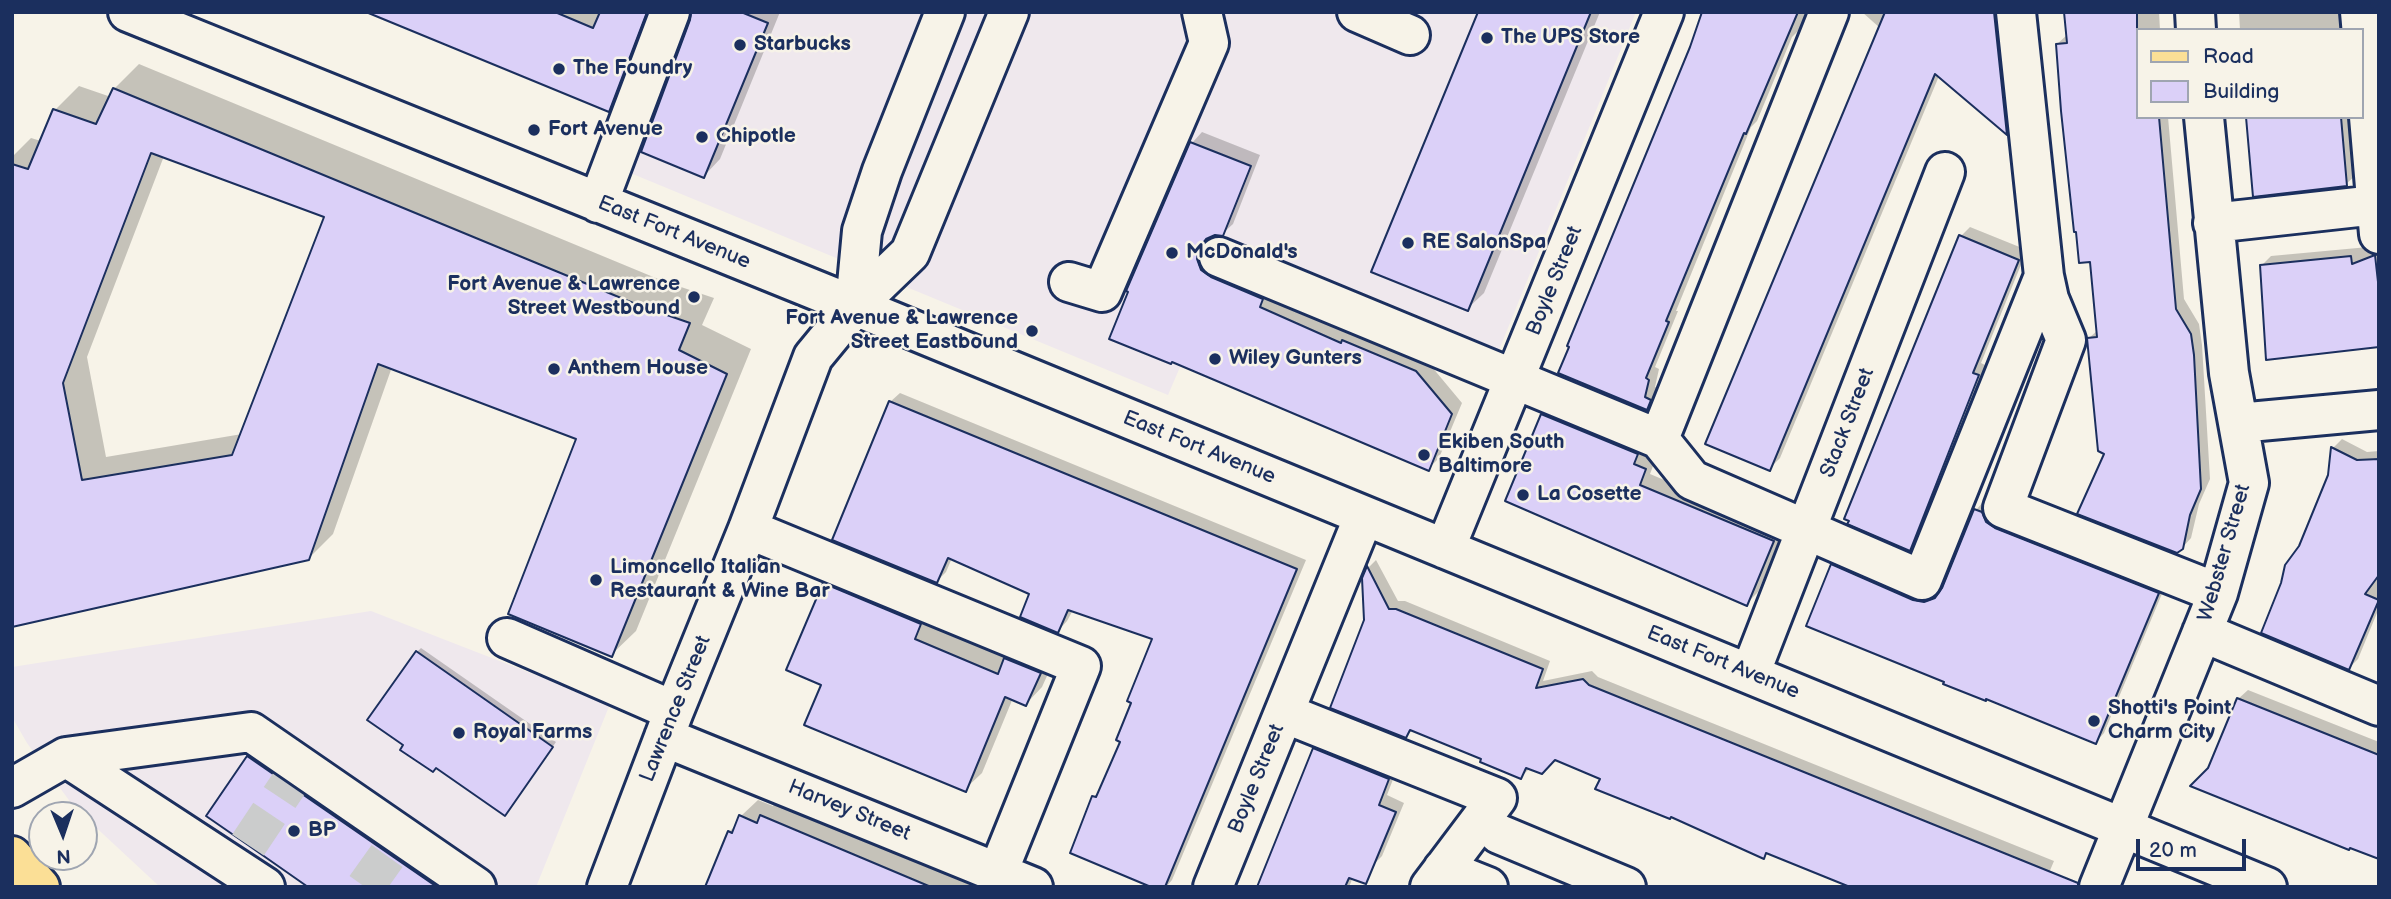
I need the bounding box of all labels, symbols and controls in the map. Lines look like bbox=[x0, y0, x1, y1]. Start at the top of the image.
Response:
place label: The UPS Store bbox=[1501, 25, 1640, 51]
legend bbox=[2136, 28, 2363, 119]
marker: The UPS Store bbox=[1479, 30, 1495, 46]
place label: Starbucks bbox=[754, 32, 851, 58]
marker: Starbucks bbox=[732, 37, 748, 53]
text: Road bbox=[2203, 44, 2254, 69]
place label: The Foundry bbox=[573, 56, 692, 82]
marker: The Foundry bbox=[551, 61, 567, 77]
text: Building bbox=[2203, 79, 2279, 104]
place label: Fort Avenue bbox=[548, 117, 663, 143]
marker: Fort Avenue bbox=[526, 122, 542, 138]
place label: Chipotle bbox=[716, 124, 796, 150]
marker: Chipotle bbox=[694, 129, 710, 145]
street label: East Fort Avenue bbox=[594, 191, 754, 275]
street label: Boyle Street bbox=[1522, 223, 1588, 339]
place label: RE SalonSpa bbox=[1422, 230, 1546, 256]
marker: RE SalonSpa bbox=[1400, 235, 1416, 251]
place label: McDonald's bbox=[1186, 240, 1298, 266]
marker: McDonald's bbox=[1164, 245, 1180, 261]
place label: Fort Avenue & Lawrence Street Westbound bbox=[447, 272, 680, 322]
marker: Fort Avenue & Lawrence Street Westbound bbox=[686, 289, 702, 305]
place label: Fort Avenue & Lawrence Street Eastbound bbox=[785, 306, 1018, 356]
marker: Fort Avenue & Lawrence Street Eastbound bbox=[1024, 323, 1040, 339]
place label: Wiley Gunters bbox=[1229, 346, 1362, 372]
marker: Wiley Gunters bbox=[1207, 351, 1223, 367]
place label: Anthem House bbox=[568, 356, 708, 382]
marker: Anthem House bbox=[546, 361, 562, 377]
street label: Stack Street bbox=[1816, 365, 1880, 481]
street label: East Fort Avenue bbox=[1119, 406, 1279, 490]
place label: Ekiben South Baltimore bbox=[1438, 430, 1565, 480]
marker: Ekiben South Baltimore bbox=[1416, 447, 1432, 463]
street label: Webster Street bbox=[2193, 481, 2257, 625]
place label: La Cosette bbox=[1537, 482, 1642, 508]
marker: La Cosette bbox=[1515, 487, 1531, 503]
place label: Limoncello Italian Restaurant & Wine Bar bbox=[610, 555, 830, 605]
marker: Limoncello Italian Restaurant & Wine Bar bbox=[588, 572, 604, 588]
street label: East Fort Avenue bbox=[1643, 621, 1803, 705]
street label: Lawrence Street bbox=[635, 632, 717, 786]
place label: Shotti's Point Charm City bbox=[2108, 696, 2231, 746]
marker: Shotti's Point Charm City bbox=[2086, 713, 2102, 729]
place label: Royal Farms bbox=[473, 720, 592, 746]
street label: Boyle Street bbox=[1224, 721, 1290, 837]
marker: Royal Farms bbox=[451, 725, 467, 741]
street label: Harvey Street bbox=[784, 775, 914, 847]
north arrow bbox=[28, 801, 98, 871]
place label: BP bbox=[308, 818, 336, 844]
marker: BP bbox=[286, 823, 302, 839]
scale bar bbox=[2139, 825, 2249, 869]
text: 20 m bbox=[2149, 838, 2197, 863]
text: N bbox=[56, 844, 71, 867]

